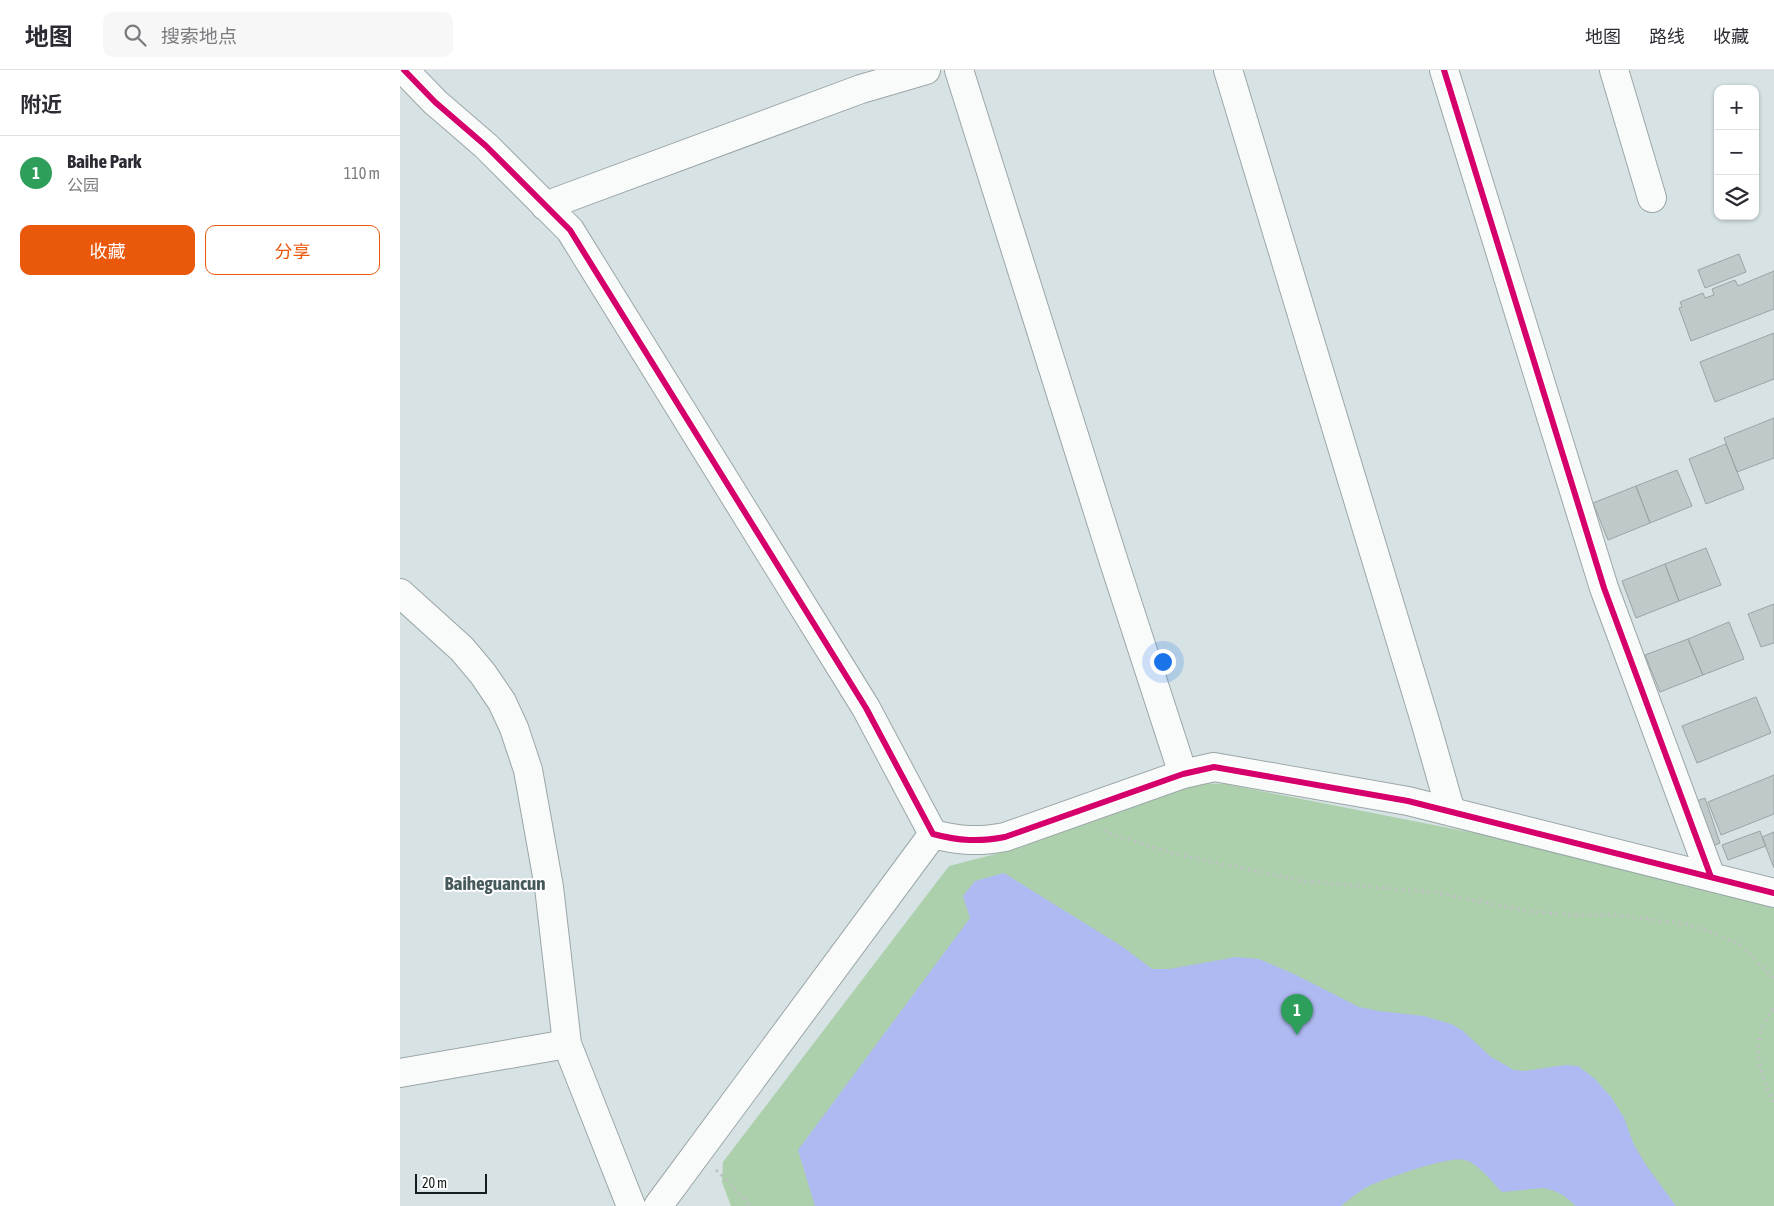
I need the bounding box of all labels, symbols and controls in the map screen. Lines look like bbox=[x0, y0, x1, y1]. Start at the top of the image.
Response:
search box bbox=[103, 12, 453, 57]
icon: search bbox=[121, 21, 149, 49]
text: 地图 bbox=[25, 23, 73, 50]
text: 搜索地点 bbox=[161, 25, 237, 47]
text: 地图 bbox=[1585, 26, 1621, 47]
text: 路线 bbox=[1649, 26, 1685, 47]
text: 收藏 bbox=[1713, 26, 1749, 47]
map controls bbox=[1714, 85, 1759, 220]
button: + bbox=[1714, 85, 1759, 130]
text: 附近 bbox=[20, 92, 62, 116]
button: − bbox=[1714, 130, 1759, 175]
text: Baihe Park bbox=[67, 150, 141, 172]
text: 1 bbox=[32, 164, 40, 182]
text: 110 m bbox=[344, 164, 380, 182]
button: layers bbox=[1714, 175, 1759, 220]
text: 公园 bbox=[67, 176, 99, 194]
button: 收藏 bbox=[20, 225, 195, 275]
button: 分享 bbox=[205, 225, 380, 275]
your location bbox=[1150, 649, 1176, 675]
district label: Baiheguancun bbox=[445, 872, 545, 894]
pin: 1 bbox=[1281, 994, 1313, 1035]
scale bar bbox=[415, 1171, 488, 1194]
text: 20 m bbox=[422, 1175, 447, 1191]

